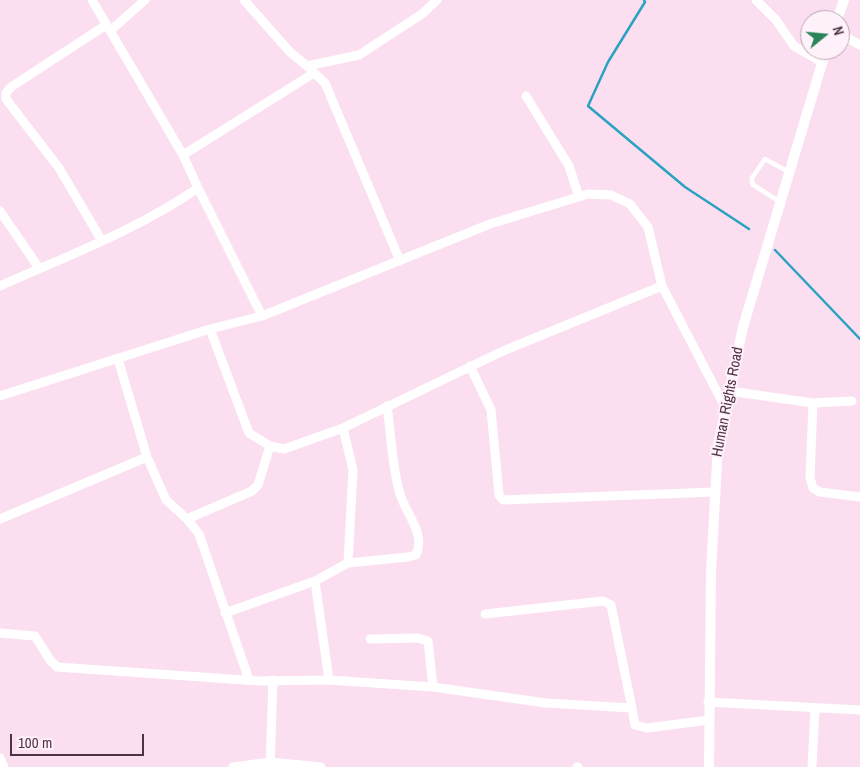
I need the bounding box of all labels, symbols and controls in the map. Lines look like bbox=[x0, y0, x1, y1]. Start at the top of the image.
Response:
north arrow bbox=[800, 10, 850, 60]
text: N bbox=[829, 24, 848, 37]
street label: Human Rights Road bbox=[709, 346, 747, 458]
scale bar bbox=[12, 724, 146, 756]
text: 100 m bbox=[18, 732, 52, 753]

